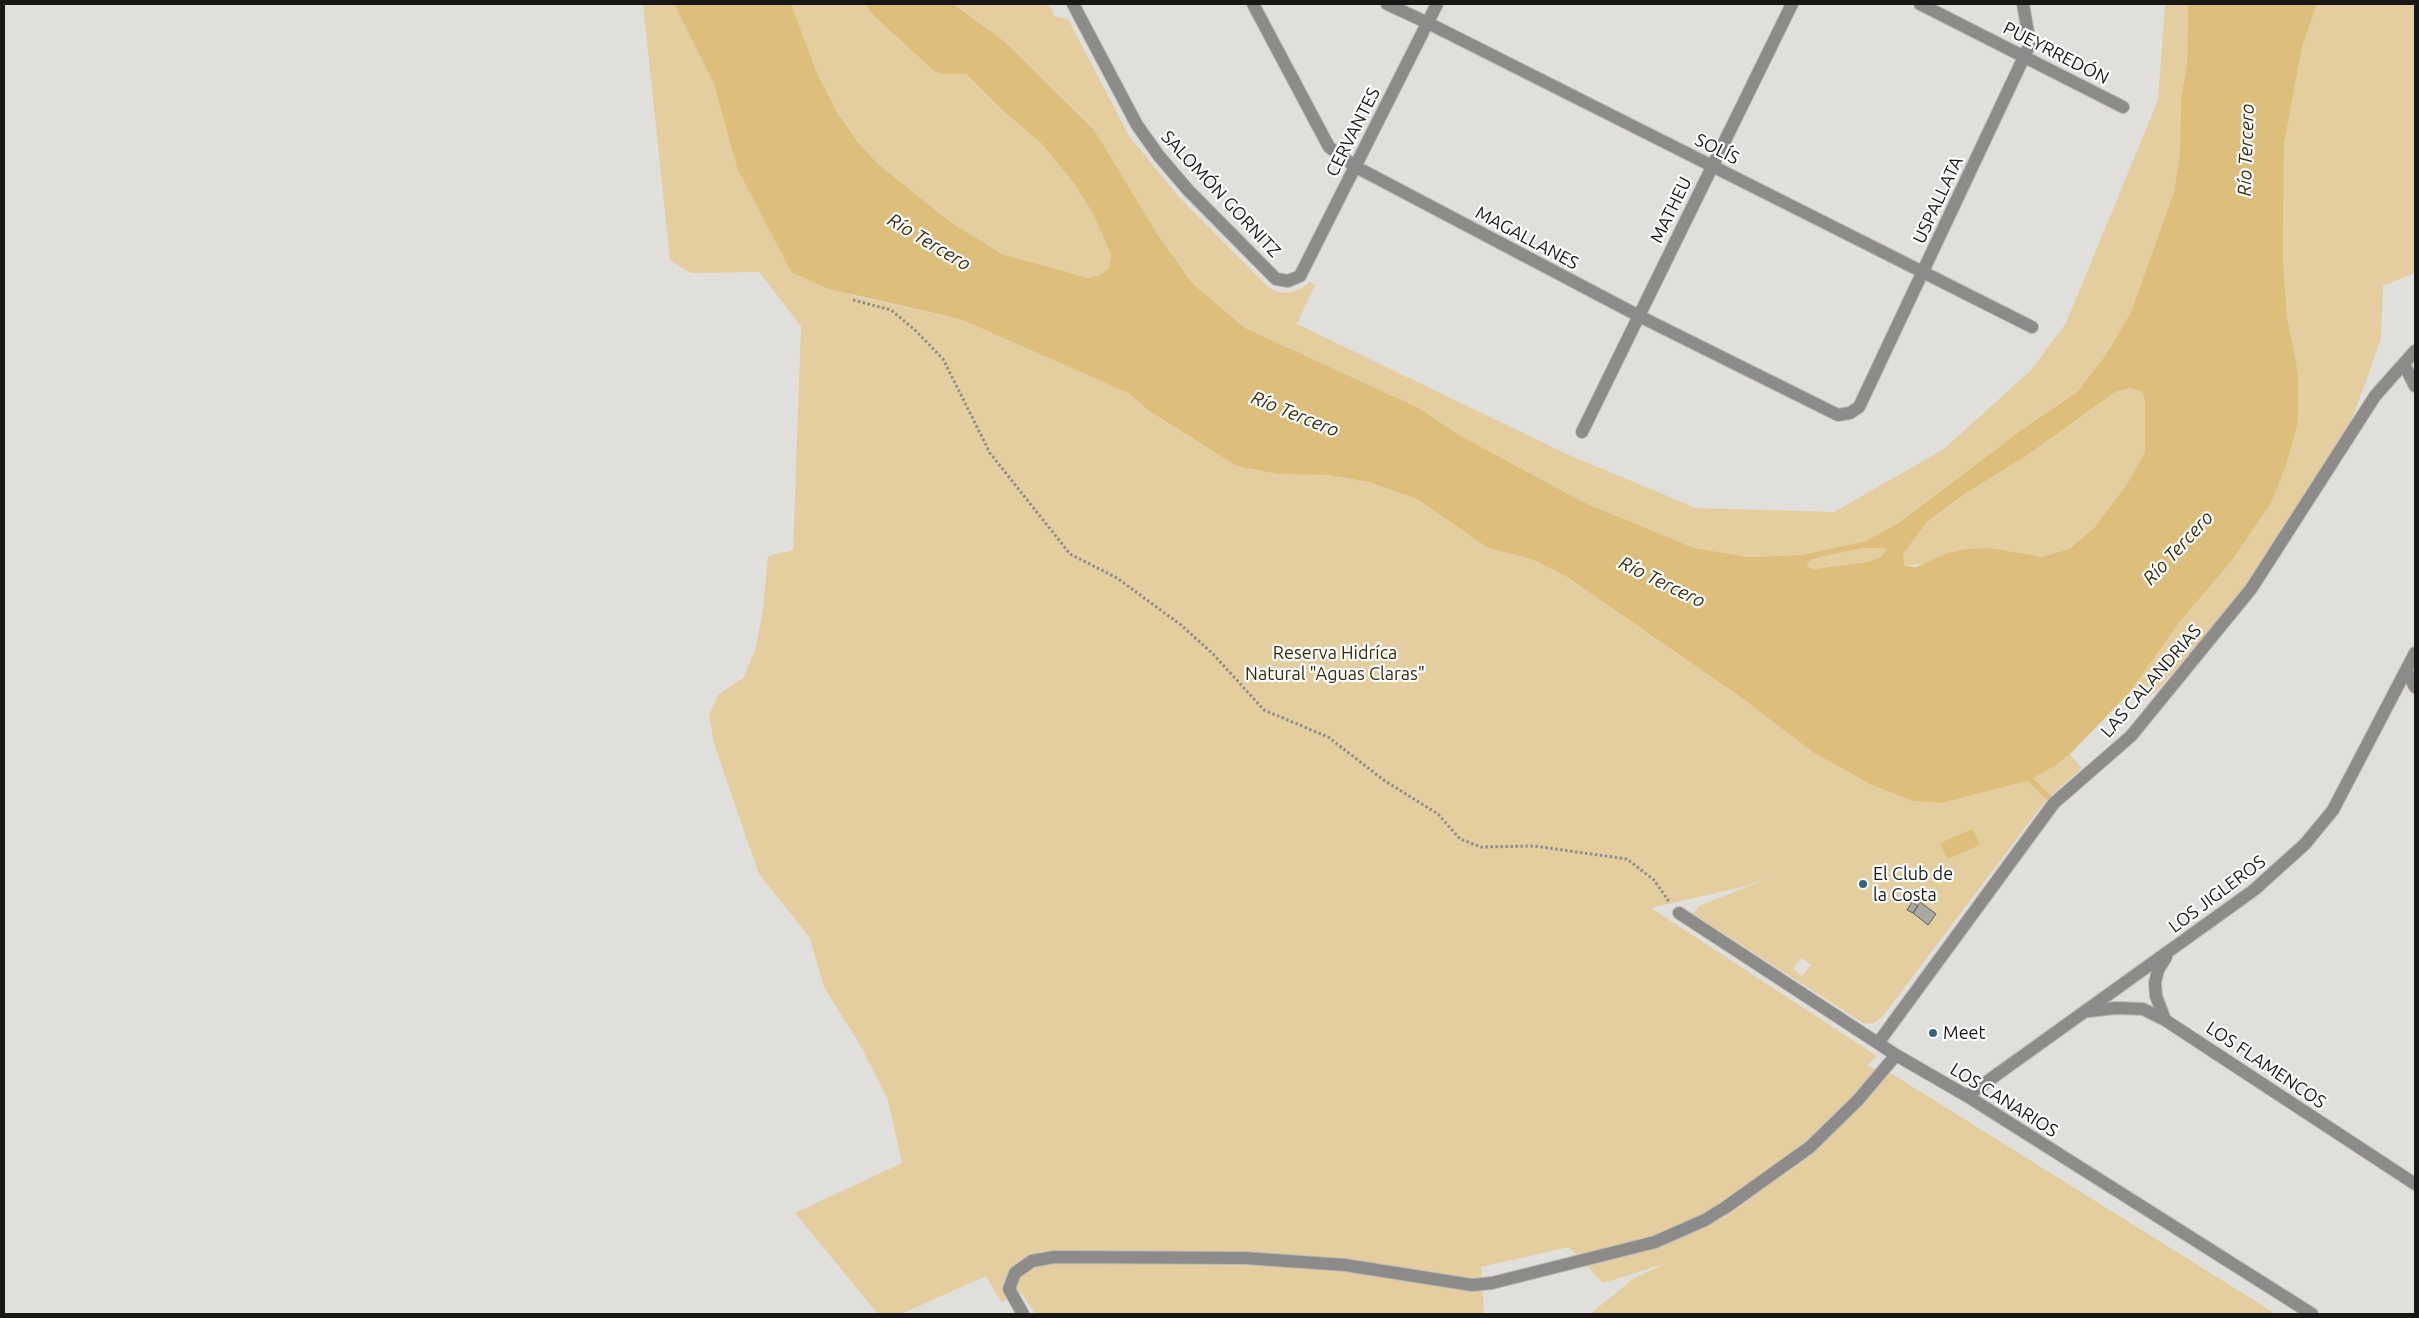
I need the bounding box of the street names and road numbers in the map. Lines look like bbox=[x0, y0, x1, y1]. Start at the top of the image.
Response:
street label: PUEYRREDÓN bbox=[2000, 17, 2112, 89]
street label: CERVANTES bbox=[1321, 84, 1385, 180]
street label: SALOMÓN GORNITZ bbox=[1157, 126, 1285, 262]
street label: SOLÍS bbox=[1691, 129, 1743, 169]
street label: USPALLATA bbox=[1908, 153, 1968, 247]
street label: MATHEU bbox=[1646, 173, 1696, 247]
street label: MAGALLANES bbox=[1472, 202, 1582, 274]
street label: LAS CALANDRIAS bbox=[2096, 620, 2206, 742]
street label: LOS JIGLEROS bbox=[2164, 851, 2270, 937]
street label: LOS FLAMENCOS bbox=[2202, 1017, 2330, 1113]
street label: LOS CANARIOS bbox=[1946, 1058, 2062, 1142]

